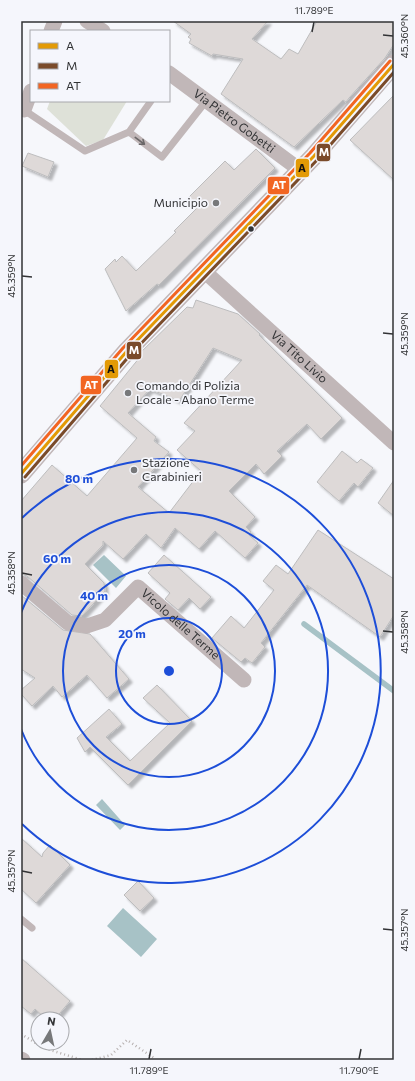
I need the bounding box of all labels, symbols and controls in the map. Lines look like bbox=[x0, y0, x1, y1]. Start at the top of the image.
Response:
text: 11.789°E bbox=[295, 4, 333, 16]
text: 45.360°N bbox=[398, 14, 410, 58]
legend bbox=[30, 30, 170, 102]
text: A bbox=[66, 38, 74, 52]
text: M bbox=[66, 58, 78, 72]
text: AT bbox=[66, 78, 81, 92]
street label: Via Pietro Gobetti bbox=[191, 86, 278, 155]
one-way arrow bbox=[135, 137, 146, 145]
line badge: M bbox=[316, 143, 331, 162]
text: M bbox=[319, 145, 330, 158]
line badge: A bbox=[295, 158, 310, 178]
text: A bbox=[298, 161, 306, 174]
line badge: AT bbox=[267, 176, 290, 195]
text: AT bbox=[272, 178, 286, 191]
place label: Municipio bbox=[154, 195, 208, 209]
marker: Municipio bbox=[211, 198, 221, 208]
unlabelled marker bbox=[246, 224, 256, 234]
text: 45.359°N bbox=[5, 254, 17, 298]
text: 45.359°N bbox=[398, 312, 410, 356]
street label: Via Tito Livio bbox=[268, 327, 331, 385]
line badge: M bbox=[126, 341, 142, 360]
text: M bbox=[129, 343, 140, 356]
line badge: A bbox=[104, 359, 119, 379]
text: A bbox=[107, 362, 115, 375]
line badge: AT bbox=[80, 375, 102, 395]
text: AT bbox=[84, 378, 98, 391]
place label: Comando di Polizia Locale - Abano Terme bbox=[136, 378, 254, 406]
marker: Comando di Polizia Locale - Abano Terme bbox=[123, 388, 133, 398]
place label: Stazione Carabinieri bbox=[142, 455, 202, 483]
marker: Stazione Carabinieri bbox=[129, 465, 139, 475]
text: 80 m bbox=[65, 471, 93, 485]
text: 45.358°N bbox=[5, 551, 17, 595]
text: 60 m bbox=[43, 551, 71, 565]
street label: Vicolo delle Terme bbox=[139, 585, 223, 662]
text: 40 m bbox=[80, 588, 108, 602]
text: 45.358°N bbox=[398, 610, 410, 654]
text: 20 m bbox=[118, 626, 146, 640]
centre of rings bbox=[162, 664, 176, 678]
text: 45.357°N bbox=[5, 850, 17, 893]
text: 45.357°N bbox=[398, 909, 410, 952]
north arrow bbox=[30, 1011, 70, 1051]
text: N bbox=[47, 1014, 57, 1028]
text: 11.789°E bbox=[130, 1064, 168, 1076]
text: 11.790°E bbox=[339, 1064, 379, 1076]

